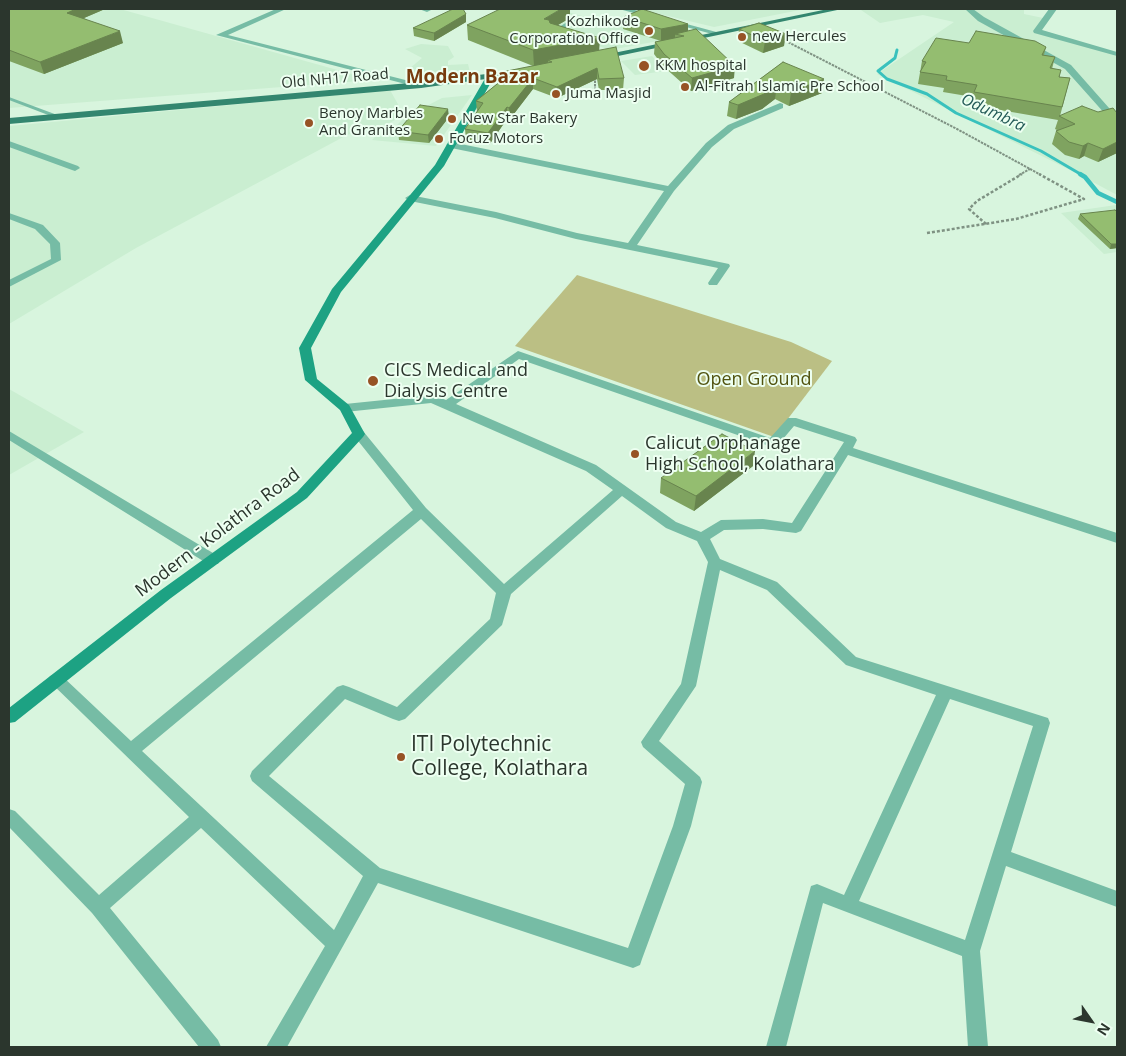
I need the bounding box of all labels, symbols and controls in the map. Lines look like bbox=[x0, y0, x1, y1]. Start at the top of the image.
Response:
place label: Kozhikode Corporation Office bbox=[509, 13, 639, 48]
marker: Kozhikode Corporation Office bbox=[643, 25, 655, 37]
place label: new Hercules bbox=[752, 28, 846, 46]
marker: new Hercules bbox=[736, 31, 748, 43]
place label: KKM hospital bbox=[655, 57, 747, 75]
marker: KKM hospital bbox=[637, 59, 651, 73]
street label: Old NH17 Road bbox=[281, 65, 389, 93]
district label: Modern Bazar bbox=[406, 67, 538, 89]
place label: Al-Fitrah Islamic Pre School bbox=[695, 78, 884, 96]
marker: Al-Fitrah Islamic Pre School bbox=[679, 81, 691, 93]
place label: Juma Masjid bbox=[566, 85, 651, 103]
marker: Juma Masjid bbox=[550, 88, 562, 100]
water label: Odumbra bbox=[958, 90, 1028, 136]
place label: Benoy Marbles And Granites bbox=[319, 105, 423, 140]
place label: New Star Bakery bbox=[462, 110, 577, 128]
marker: New Star Bakery bbox=[446, 113, 458, 125]
marker: Benoy Marbles And Granites bbox=[303, 117, 315, 129]
place label: Focuz Motors bbox=[449, 130, 543, 148]
marker: Focuz Motors bbox=[433, 133, 445, 145]
place label: CICS Medical and Dialysis Centre bbox=[384, 360, 528, 402]
park label: Open Ground bbox=[696, 369, 812, 391]
marker: CICS Medical and Dialysis Centre bbox=[366, 374, 380, 388]
place label: Calicut Orphanage High School, Kolathara bbox=[645, 433, 835, 476]
marker: Calicut Orphanage High School, Kolathara bbox=[629, 448, 641, 460]
street label: Modern - Kolathra Road bbox=[131, 464, 305, 602]
place label: ITI Polytechnic College, Kolathara bbox=[411, 732, 588, 782]
marker: ITI Polytechnic College, Kolathara bbox=[395, 751, 407, 763]
north arrow bbox=[1066, 996, 1116, 1046]
text: N bbox=[1093, 1019, 1115, 1039]

